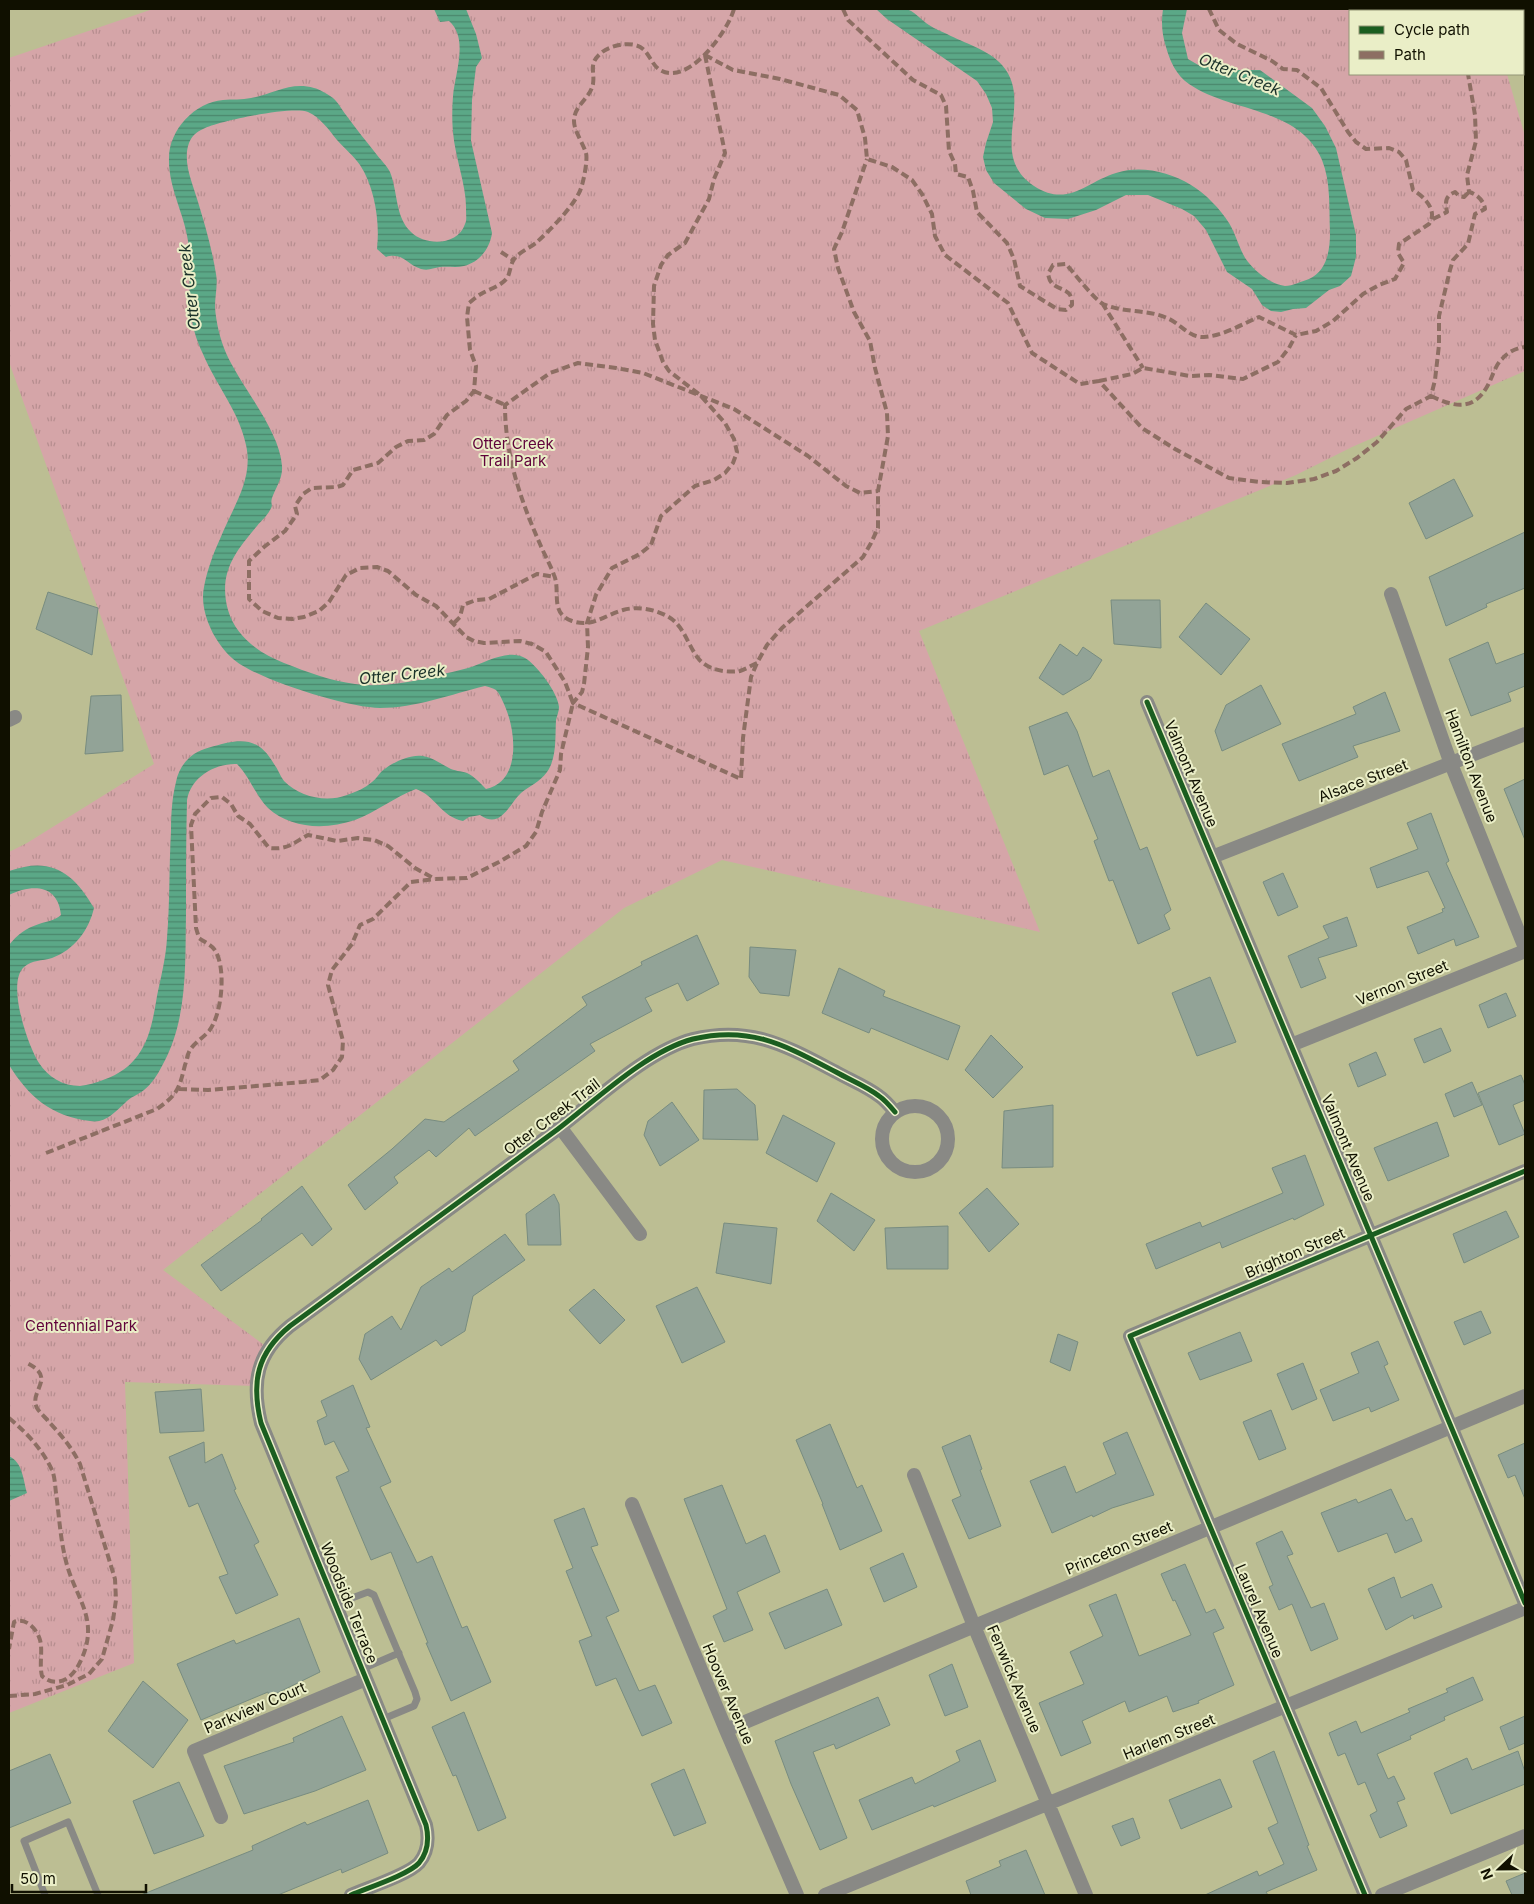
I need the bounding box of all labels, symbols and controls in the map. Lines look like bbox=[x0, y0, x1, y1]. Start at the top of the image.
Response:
legend bbox=[1349, 10, 1524, 75]
text: Cycle path bbox=[1394, 20, 1470, 39]
text: Path bbox=[1394, 45, 1426, 64]
water label: Otter Creek bbox=[1196, 49, 1284, 100]
water label: Otter Creek bbox=[174, 243, 204, 331]
park label: Otter Creek Trail Park bbox=[472, 434, 554, 470]
water label: Otter Creek bbox=[358, 660, 446, 688]
street label: Hamilton Avenue bbox=[1441, 707, 1502, 825]
street label: Valmont Avenue bbox=[1160, 717, 1223, 830]
street label: Alsace Street bbox=[1315, 755, 1410, 806]
street label: Vernon Street bbox=[1353, 955, 1451, 1010]
street label: Otter Creek Trail bbox=[500, 1074, 604, 1159]
street label: Valmont Avenue bbox=[1317, 1091, 1380, 1204]
street label: Brighton Street bbox=[1242, 1223, 1348, 1282]
park label: Centennial Park bbox=[25, 1316, 138, 1335]
street label: Princeton Street bbox=[1062, 1516, 1175, 1579]
street label: Woodside Terrace bbox=[316, 1539, 383, 1666]
street label: Laurel Avenue bbox=[1231, 1561, 1288, 1661]
street label: Fenwick Avenue bbox=[983, 1622, 1046, 1736]
street label: Hoover Avenue bbox=[699, 1640, 758, 1747]
street label: Parkview Court bbox=[201, 1678, 309, 1738]
street label: Harlem Street bbox=[1120, 1709, 1218, 1764]
north arrow bbox=[1474, 1844, 1524, 1894]
scale bar bbox=[12, 1862, 146, 1894]
text: N bbox=[1477, 1866, 1496, 1882]
text: 50 m bbox=[20, 1869, 56, 1888]

